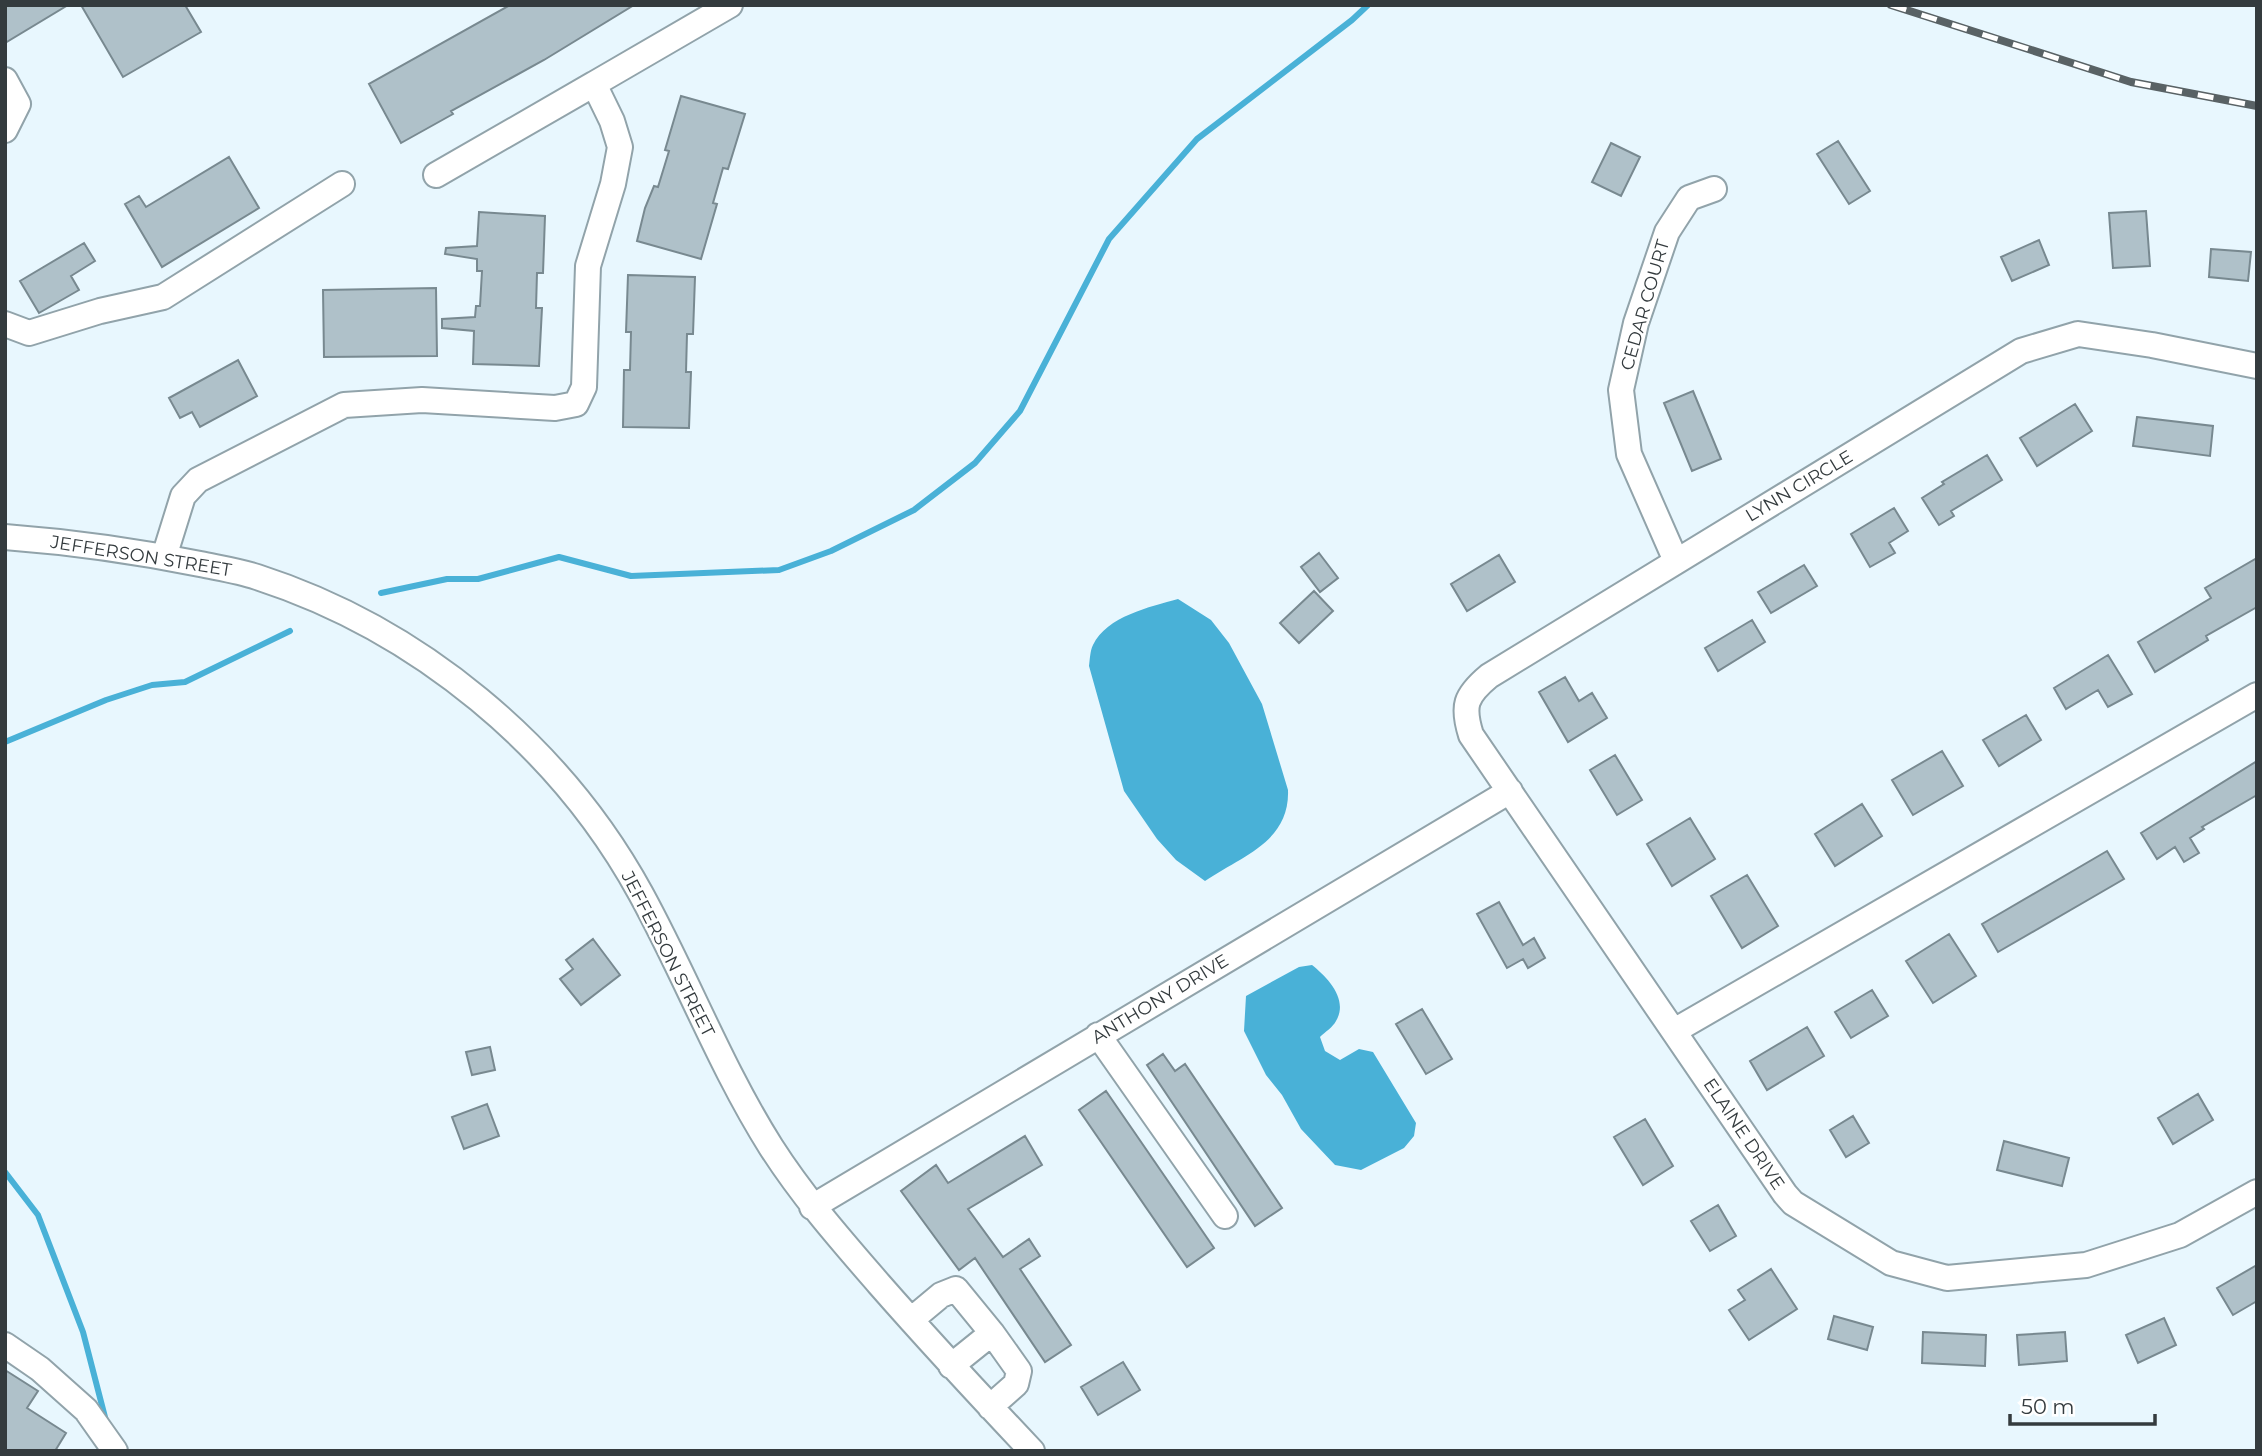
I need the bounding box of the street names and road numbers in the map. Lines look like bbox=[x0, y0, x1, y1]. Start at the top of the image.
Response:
street label: CEDAR COURT bbox=[1616, 237, 1674, 373]
street label: LYNN CIRCLE bbox=[1741, 445, 1857, 527]
street label: JEFFERSON STREET bbox=[48, 531, 234, 581]
street label: JEFFERSON STREET bbox=[616, 867, 720, 1041]
street label: ANTHONY DRIVE bbox=[1088, 950, 1232, 1048]
street label: ELAINE DRIVE bbox=[1699, 1074, 1789, 1194]

